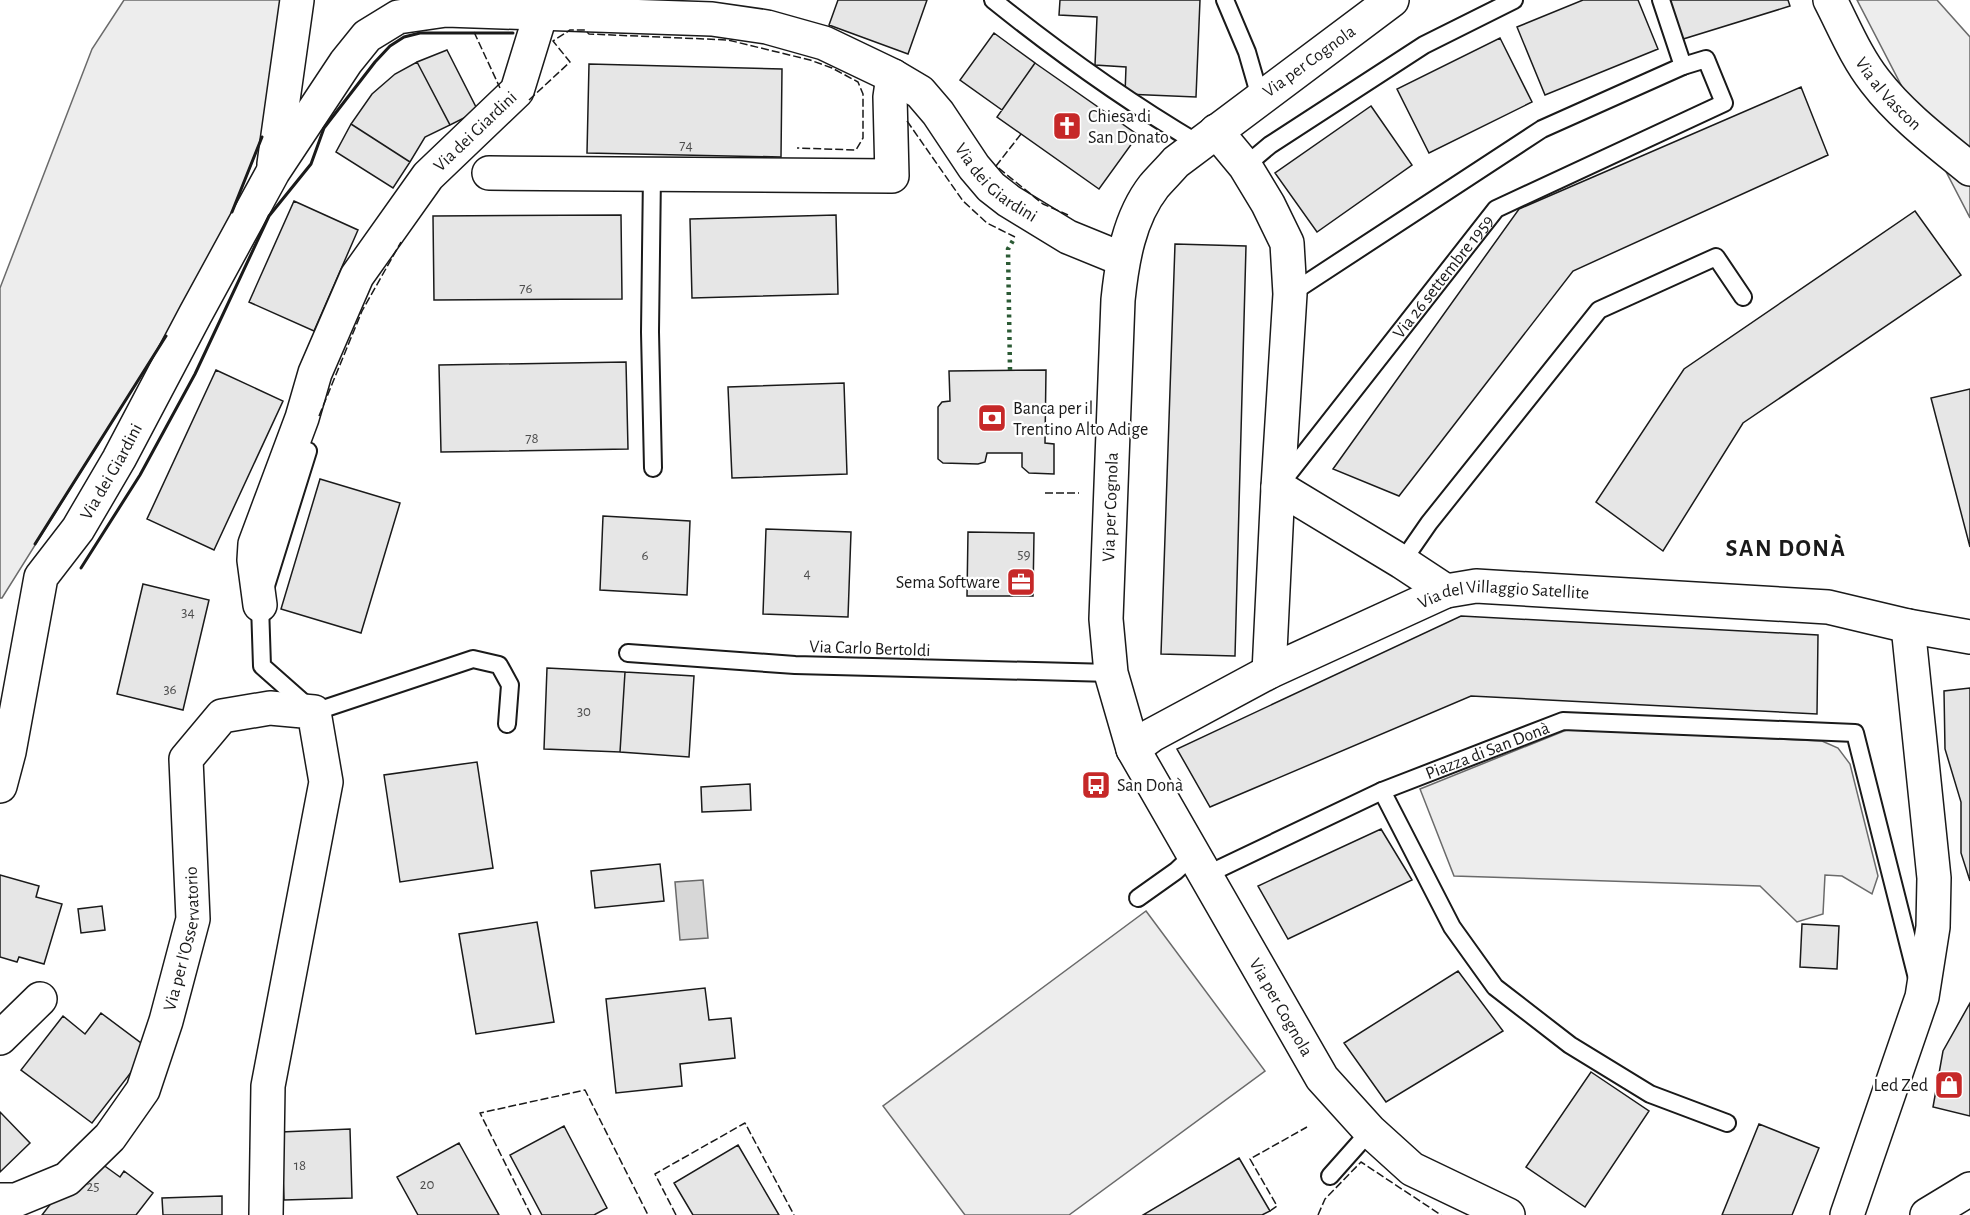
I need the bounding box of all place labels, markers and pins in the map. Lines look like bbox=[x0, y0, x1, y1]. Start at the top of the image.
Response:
place label: Chiesa di San Donato bbox=[1088, 108, 1169, 147]
church icon: Chiesa di San Donato bbox=[1051, 110, 1083, 142]
place label: Banca per il Trentino Alto Adige bbox=[1013, 400, 1148, 439]
bank icon: Banca per il Trentino Alto Adige bbox=[976, 402, 1008, 434]
office icon: Sema Software bbox=[1005, 566, 1037, 598]
place label: Sema Software bbox=[896, 574, 1000, 592]
bus stop icon: San Donà bbox=[1080, 769, 1112, 801]
place label: San Donà bbox=[1117, 777, 1183, 795]
shop icon: Led Zed bbox=[1933, 1069, 1965, 1101]
place label: Led Zed bbox=[1874, 1077, 1928, 1095]

